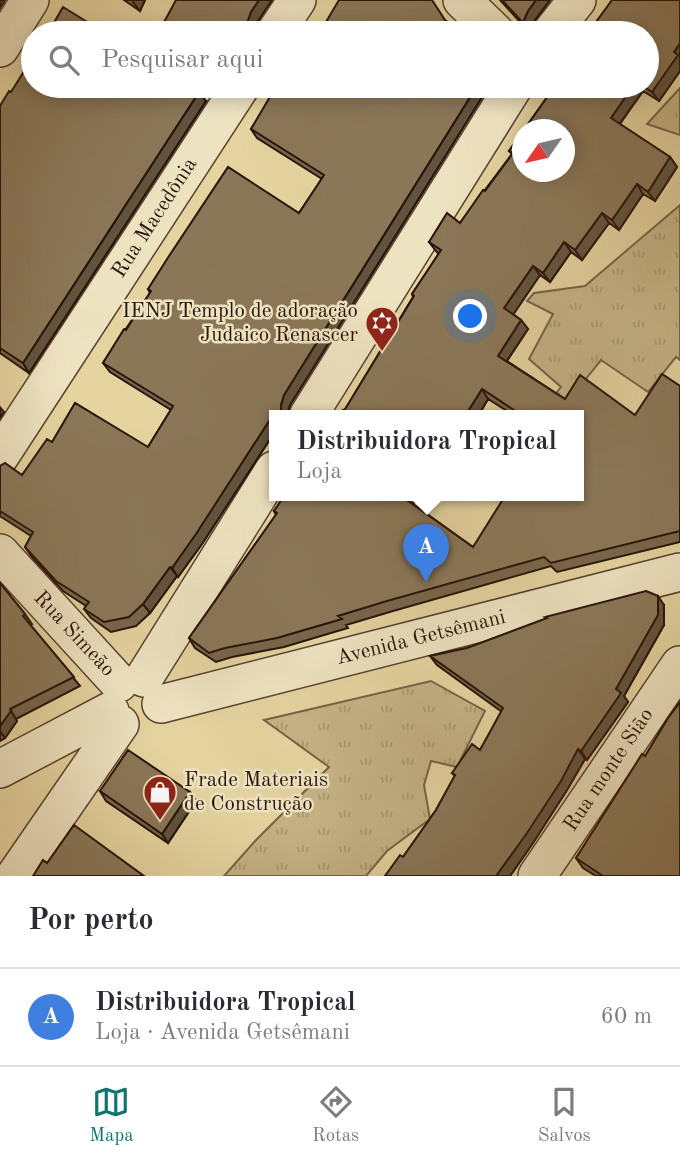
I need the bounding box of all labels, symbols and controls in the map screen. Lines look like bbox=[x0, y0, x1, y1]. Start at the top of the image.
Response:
search box bbox=[21, 21, 659, 98]
icon: search bbox=[45, 41, 83, 79]
text: Pesquisar aqui bbox=[101, 47, 263, 73]
north arrow bbox=[512, 119, 575, 182]
street label: Rua Macedônia bbox=[109, 154, 201, 282]
your location bbox=[453, 299, 487, 333]
place label: IENJ Templo de adoração Judaico Renascer bbox=[122, 301, 358, 346]
synagogue icon: IENJ Templo de adoração Judaico Renascer bbox=[363, 304, 401, 353]
popup bbox=[269, 410, 584, 501]
text: Distribuidora Tropical bbox=[296, 429, 557, 455]
text: Loja bbox=[296, 460, 342, 483]
pin: A bbox=[403, 524, 449, 582]
street label: Rua Simeão bbox=[29, 587, 119, 681]
street label: Avenida Getsêmani bbox=[334, 607, 508, 669]
street label: Rua monte Sião bbox=[560, 705, 658, 835]
place label: Frade Materiais de Construção bbox=[184, 770, 328, 815]
shop icon: Frade Materiais de Construção bbox=[141, 773, 179, 822]
text: Por perto bbox=[28, 906, 154, 936]
text: Distribuidora Tropical bbox=[95, 990, 356, 1016]
text: A bbox=[42, 1005, 60, 1028]
text: 60 m bbox=[601, 1005, 652, 1028]
text: Loja · Avenida Getsêmani bbox=[95, 1021, 350, 1044]
tab: Mapa bbox=[89, 1083, 134, 1148]
tab: Rotas bbox=[312, 1083, 359, 1148]
tab: Salvos bbox=[538, 1083, 591, 1148]

